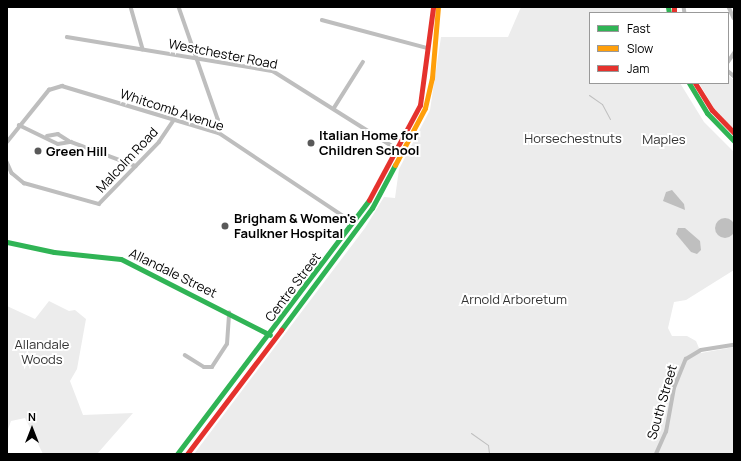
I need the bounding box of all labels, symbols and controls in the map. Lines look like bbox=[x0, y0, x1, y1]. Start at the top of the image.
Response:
legend bbox=[589, 12, 729, 84]
text: Fast bbox=[627, 20, 651, 37]
street label: Westchester Road bbox=[167, 36, 279, 72]
text: Slow bbox=[627, 40, 653, 57]
text: Jam bbox=[627, 60, 649, 77]
street label: Whitcomb Avenue bbox=[118, 86, 226, 134]
street label: Malcolm Road bbox=[93, 124, 161, 196]
place label: Italian Home for Children School bbox=[319, 128, 419, 159]
park label: Horsechestnuts bbox=[524, 130, 622, 146]
park label: Maples bbox=[642, 131, 686, 147]
marker: Italian Home for Children School bbox=[306, 138, 316, 148]
place label: Green Hill bbox=[46, 143, 107, 159]
marker: Green Hill bbox=[33, 146, 43, 156]
place label: Brigham & Women's Faulkner Hospital bbox=[234, 211, 356, 242]
marker: Brigham & Women's Faulkner Hospital bbox=[219, 220, 231, 232]
street label: Allandale Street bbox=[127, 245, 219, 301]
street label: Centre Street bbox=[262, 249, 324, 325]
park label: Arnold Arboretum bbox=[461, 291, 567, 307]
park label: Allandale Woods bbox=[15, 337, 69, 368]
street label: South Street bbox=[644, 363, 680, 441]
north arrow bbox=[12, 409, 52, 449]
text: N bbox=[28, 409, 36, 424]

